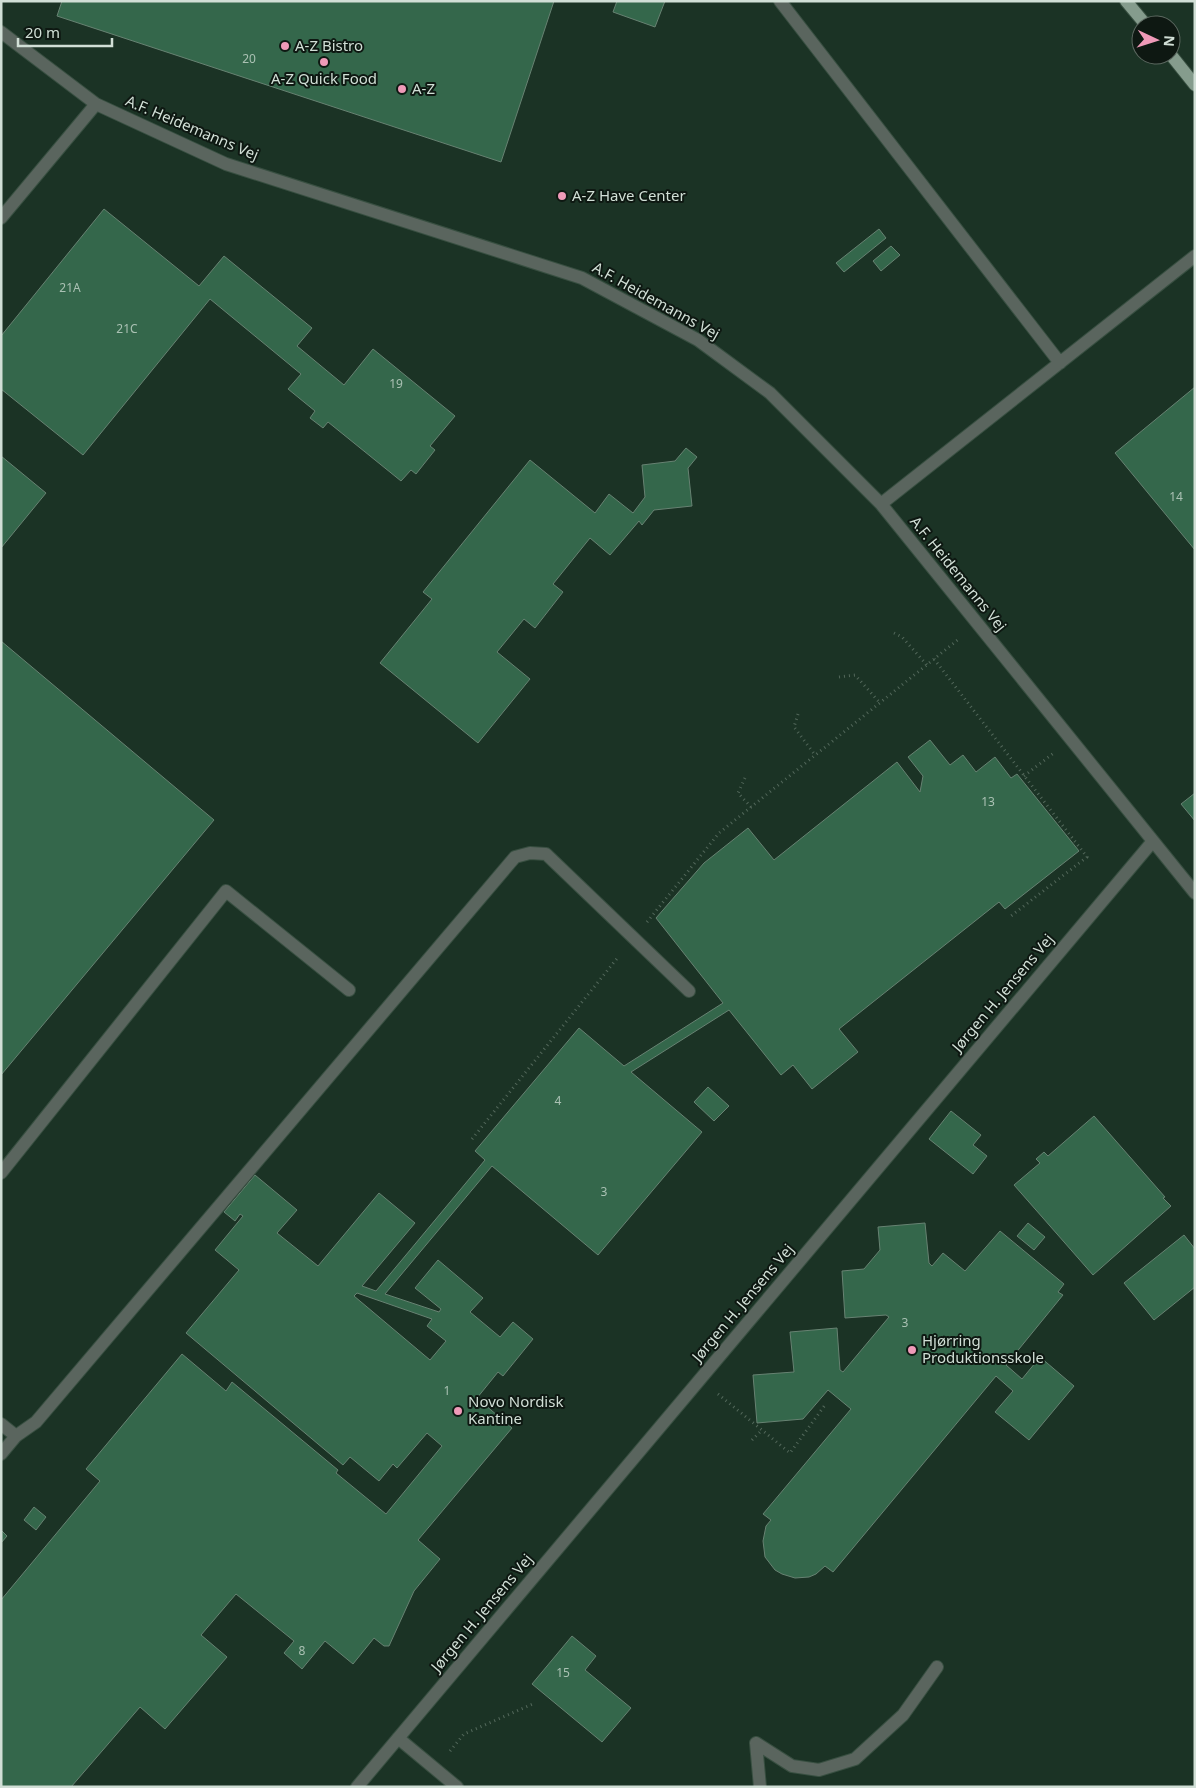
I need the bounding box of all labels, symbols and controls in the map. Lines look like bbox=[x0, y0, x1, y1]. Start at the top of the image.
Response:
scale bar bbox=[18, 15, 111, 47]
north arrow bbox=[1131, 15, 1181, 65]
text: 20 m bbox=[25, 22, 60, 42]
place label: A-Z Bistro bbox=[295, 35, 363, 55]
text: N bbox=[1160, 35, 1179, 47]
marker: A-Z Bistro bbox=[279, 40, 291, 52]
house number: 20 bbox=[242, 50, 256, 67]
marker: A-Z Quick Food bbox=[318, 56, 330, 68]
place label: A-Z Quick Food bbox=[271, 68, 377, 88]
place label: A-Z bbox=[412, 78, 435, 98]
marker: A-Z bbox=[396, 83, 408, 95]
street label: A.F. Heidemanns Vej bbox=[123, 90, 262, 164]
place label: A-Z Have Center bbox=[572, 185, 686, 205]
marker: A-Z Have Center bbox=[556, 190, 568, 202]
street label: A.F. Heidemanns Vej bbox=[589, 257, 724, 343]
house number: 21A bbox=[59, 279, 81, 296]
house number: 21C bbox=[116, 320, 138, 337]
house number: 19 bbox=[389, 375, 403, 392]
house number: 14 bbox=[1169, 488, 1183, 505]
street label: A.F. Heidemanns Vej bbox=[906, 512, 1011, 635]
house number: 13 bbox=[981, 793, 995, 810]
street label: Jørgen H. Jensens Vej bbox=[946, 929, 1057, 1057]
house number: 4 bbox=[555, 1092, 562, 1109]
house number: 3 bbox=[601, 1183, 608, 1200]
street label: Jørgen H. Jensens Vej bbox=[686, 1239, 797, 1367]
house number: 3 bbox=[902, 1314, 909, 1331]
place label: Hjørring Produktionsskole bbox=[922, 1330, 1044, 1367]
marker: Hjørring Produktionsskole bbox=[906, 1344, 918, 1356]
house number: 1 bbox=[444, 1382, 450, 1399]
place label: Novo Nordisk Kantine bbox=[468, 1391, 563, 1428]
marker: Novo Nordisk Kantine bbox=[452, 1405, 464, 1417]
street label: Jørgen H. Jensens Vej bbox=[425, 1549, 536, 1677]
house number: 8 bbox=[299, 1642, 306, 1659]
house number: 15 bbox=[556, 1664, 570, 1681]

